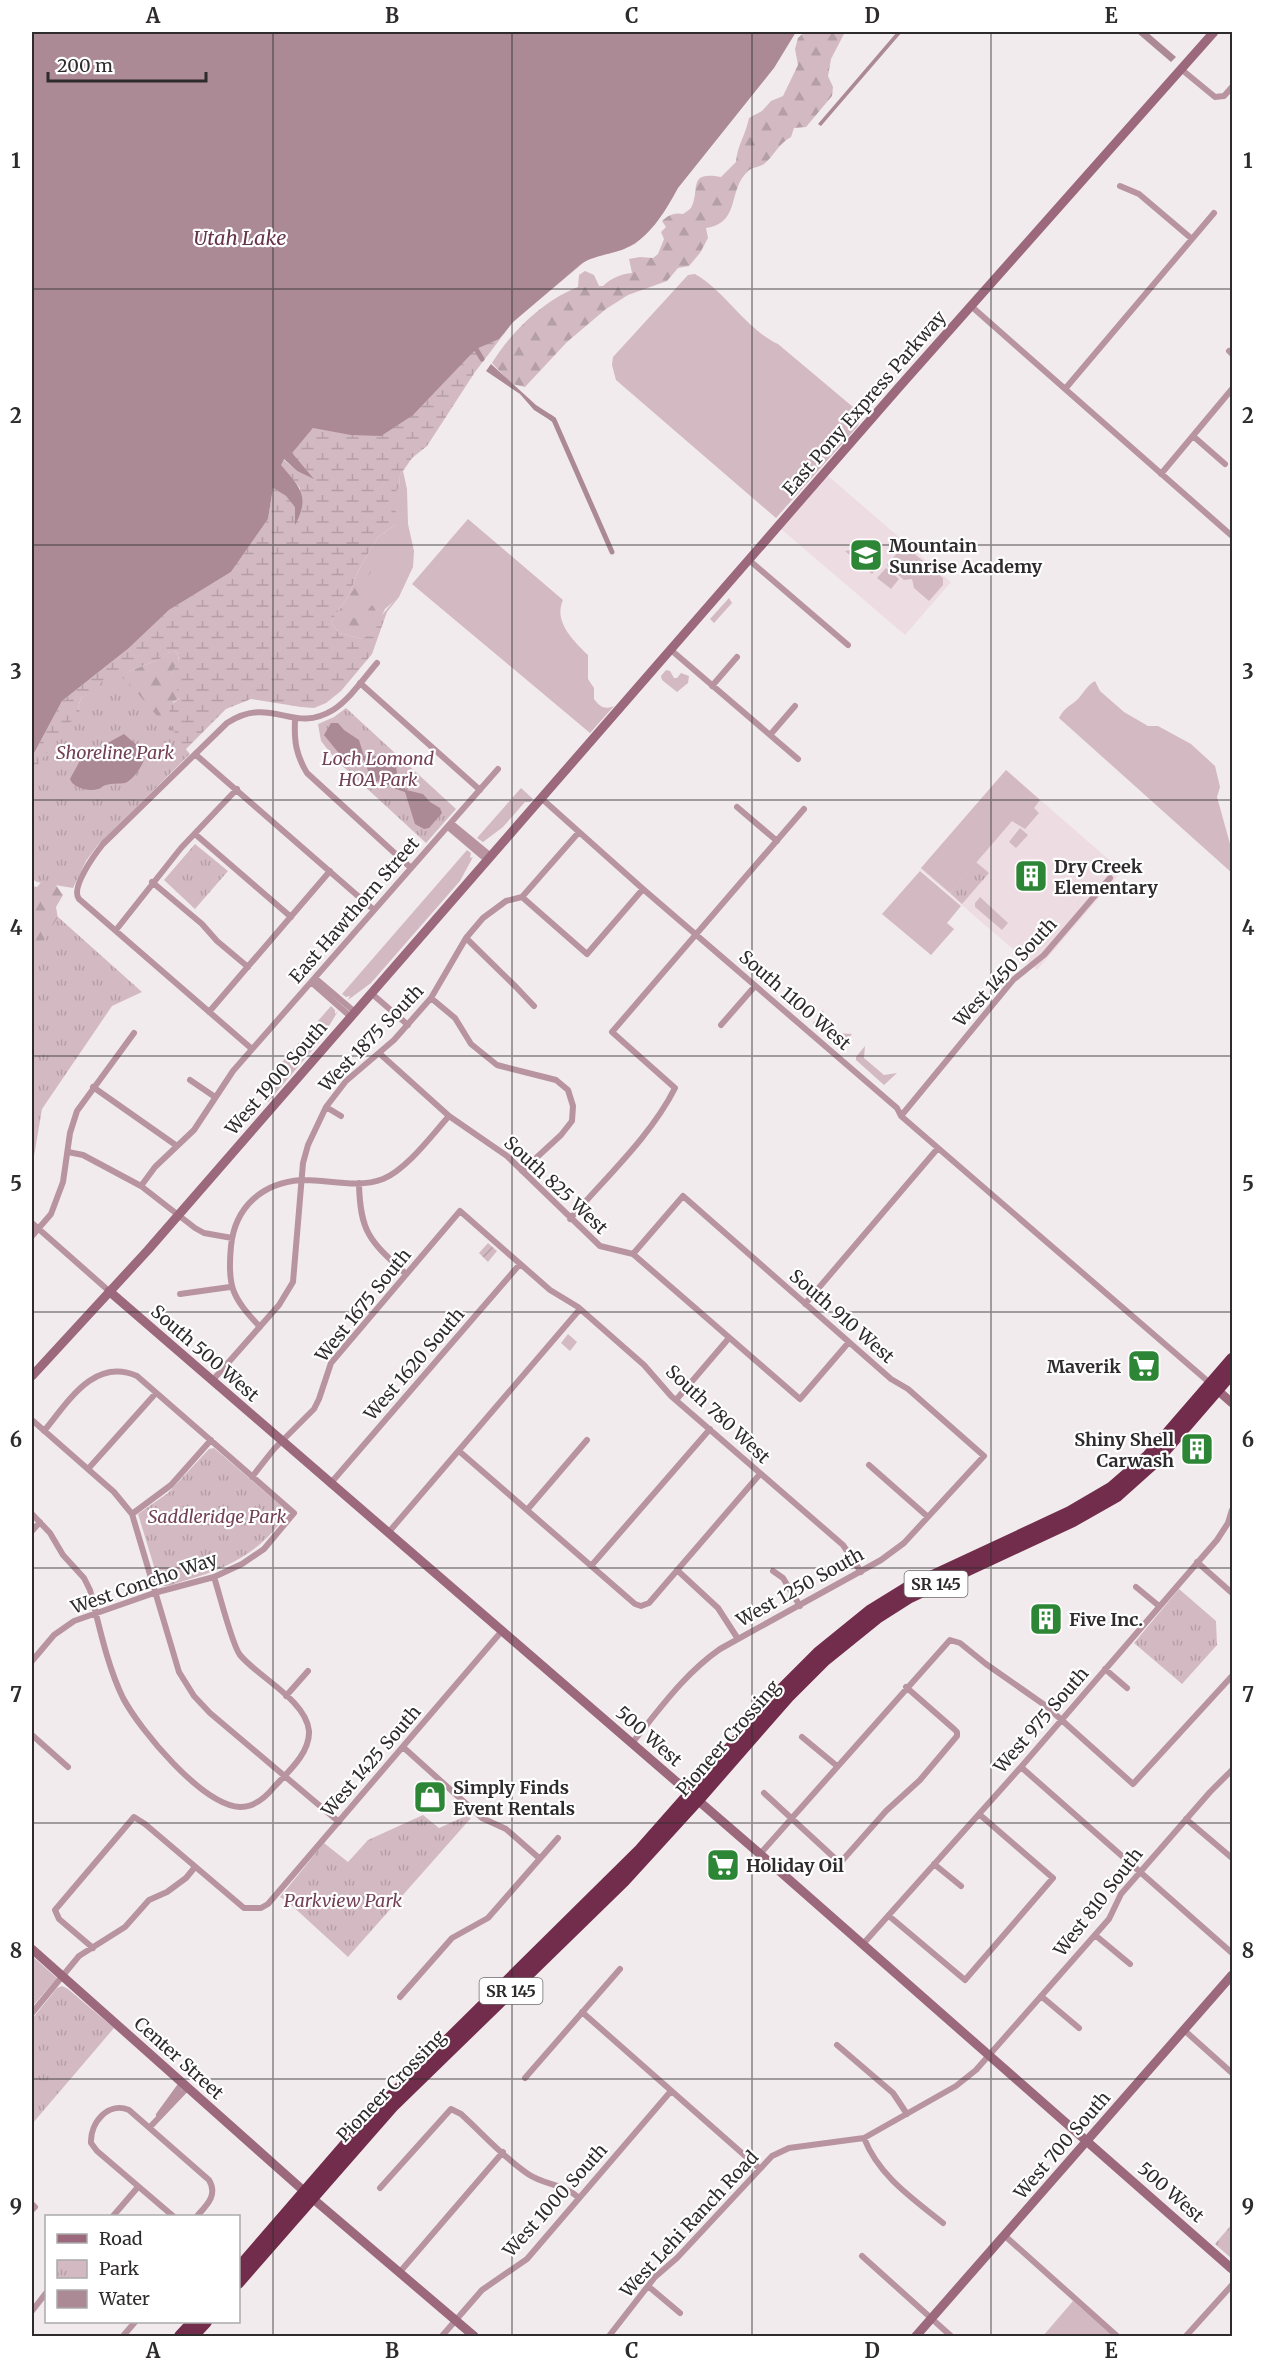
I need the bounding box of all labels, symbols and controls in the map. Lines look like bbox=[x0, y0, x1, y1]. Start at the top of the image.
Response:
text: A bbox=[145, 3, 161, 28]
text: B bbox=[385, 3, 399, 28]
text: C bbox=[625, 3, 639, 28]
text: D bbox=[864, 3, 880, 28]
text: E bbox=[1104, 3, 1118, 28]
scale bar bbox=[48, 45, 206, 83]
text: 200 m bbox=[57, 54, 113, 77]
text: 1 bbox=[11, 148, 21, 173]
text: 1 bbox=[1243, 148, 1253, 173]
water label: Utah Lake bbox=[194, 225, 286, 250]
street label: East Pony Express Parkway bbox=[777, 305, 951, 500]
text: 2 bbox=[10, 403, 22, 428]
text: 2 bbox=[1242, 403, 1254, 428]
place label: Mountain Sunrise Academy bbox=[889, 534, 1043, 578]
school or university icon: Mountain Sunrise Academy bbox=[848, 537, 884, 573]
text: 3 bbox=[10, 659, 22, 684]
text: 3 bbox=[1242, 659, 1254, 684]
park label: Shoreline Park bbox=[56, 741, 174, 764]
park label: Loch Lomond HOA Park bbox=[322, 747, 435, 791]
street label: East Hawthorn Street bbox=[284, 832, 424, 988]
place label: Dry Creek Elementary bbox=[1054, 855, 1158, 899]
building icon: Dry Creek Elementary bbox=[1013, 858, 1049, 894]
street label: West 1450 South bbox=[948, 913, 1061, 1032]
text: 4 bbox=[10, 915, 23, 940]
text: 4 bbox=[1242, 915, 1255, 940]
street label: South 1100 West bbox=[734, 945, 856, 1055]
street label: West 1875 South bbox=[313, 979, 428, 1097]
street label: West 1900 South bbox=[219, 1016, 332, 1141]
street label: South 825 West bbox=[499, 1131, 613, 1239]
text: 5 bbox=[10, 1171, 22, 1196]
text: 5 bbox=[1242, 1171, 1254, 1196]
street label: West 1675 South bbox=[310, 1244, 416, 1367]
street label: South 910 West bbox=[785, 1264, 899, 1368]
street label: South 500 West bbox=[146, 1300, 264, 1406]
street label: West 1620 South bbox=[358, 1303, 469, 1426]
supermarket icon: Maverik bbox=[1126, 1348, 1162, 1384]
place label: Maverik bbox=[1047, 1355, 1121, 1378]
street label: South 780 West bbox=[661, 1360, 775, 1468]
text: 6 bbox=[10, 1427, 22, 1452]
text: 6 bbox=[1242, 1427, 1254, 1452]
place label: Shiny Shell Carwash bbox=[1074, 1428, 1174, 1472]
building icon: Shiny Shell Carwash bbox=[1179, 1431, 1215, 1467]
park label: Saddleridge Park bbox=[148, 1505, 286, 1528]
street label: West 1250 South bbox=[731, 1542, 868, 1632]
street label: West Concho Way bbox=[67, 1547, 221, 1619]
road number: SR 145 bbox=[904, 1571, 968, 1597]
building icon: Five Inc. bbox=[1028, 1601, 1064, 1637]
place label: Five Inc. bbox=[1069, 1608, 1143, 1631]
street label: West 975 South bbox=[988, 1662, 1093, 1779]
street label: Pioneer Crossing bbox=[671, 1675, 785, 1801]
text: 7 bbox=[10, 1682, 22, 1707]
text: 7 bbox=[1242, 1682, 1254, 1707]
street label: West 1425 South bbox=[316, 1700, 426, 1822]
street label: 500 West bbox=[611, 1701, 687, 1771]
place label: Simply Finds Event Rentals bbox=[453, 1776, 575, 1820]
shop icon: Simply Finds Event Rentals bbox=[412, 1779, 448, 1815]
street label: West 810 South bbox=[1048, 1843, 1148, 1962]
supermarket icon: Holiday Oil bbox=[705, 1847, 741, 1883]
place label: Holiday Oil bbox=[746, 1854, 844, 1877]
park label: Parkview Park bbox=[284, 1889, 402, 1912]
text: 8 bbox=[10, 1938, 22, 1963]
text: 8 bbox=[1242, 1938, 1254, 1963]
road number: SR 145 bbox=[480, 1978, 542, 2004]
street label: Center Street bbox=[130, 2012, 228, 2104]
street label: Pioneer Crossing bbox=[332, 2025, 450, 2147]
street label: West 700 South bbox=[1008, 2086, 1115, 2204]
street label: West 1000 South bbox=[497, 2138, 612, 2262]
street label: West Lehi Ranch Road bbox=[614, 2146, 763, 2303]
street label: 500 West bbox=[1133, 2157, 1209, 2227]
text: 9 bbox=[10, 2194, 22, 2219]
text: 9 bbox=[1242, 2194, 1254, 2219]
legend bbox=[45, 2215, 240, 2323]
text: Road bbox=[99, 2227, 143, 2250]
text: Park bbox=[99, 2257, 140, 2280]
text: Water bbox=[98, 2287, 150, 2310]
text: A bbox=[145, 2338, 161, 2363]
text: B bbox=[385, 2338, 399, 2363]
text: C bbox=[625, 2338, 639, 2363]
text: D bbox=[864, 2338, 880, 2363]
text: E bbox=[1104, 2338, 1118, 2363]

